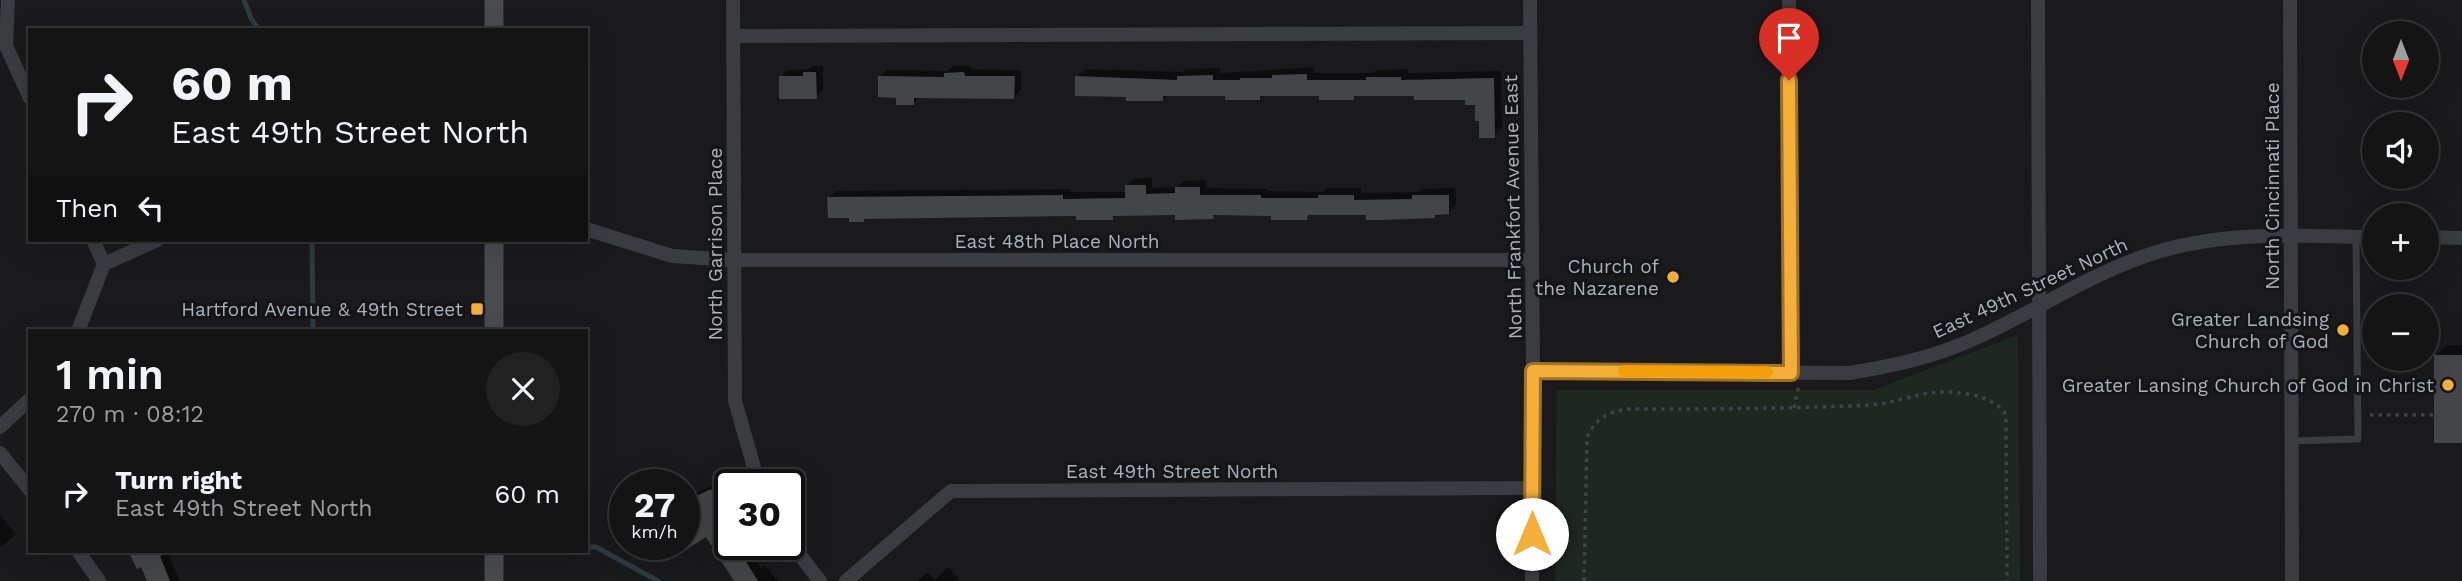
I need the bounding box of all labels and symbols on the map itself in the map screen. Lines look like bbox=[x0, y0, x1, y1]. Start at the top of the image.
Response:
pin bbox=[1759, 8, 1819, 80]
north arrow bbox=[2362, 21, 2440, 98]
street label: North Frankfort Avenue East bbox=[1499, 75, 1527, 339]
street label: North Cincinnati Place bbox=[2261, 82, 2284, 290]
street label: North Garrison Place bbox=[704, 147, 727, 341]
street label: East 48th Place North bbox=[954, 230, 1160, 253]
street label: East 49th Street North bbox=[1929, 233, 2131, 343]
place label: Church of the Nazarene bbox=[1535, 255, 1660, 300]
marker: Church of the Nazarene bbox=[1665, 269, 1681, 285]
place label: Hartford Avenue & 49th Street bbox=[181, 298, 463, 321]
marker: Hartford Avenue & 49th Street bbox=[469, 301, 485, 317]
place label: Greater Landsing Church of God bbox=[2171, 308, 2330, 353]
marker: Greater Landsing Church of God bbox=[2335, 322, 2351, 338]
place label: Greater Lansing Church of God in Christ bbox=[2062, 374, 2434, 397]
marker: Greater Lansing Church of God in Christ bbox=[2440, 377, 2456, 393]
street label: East 49th Street North bbox=[1066, 460, 1278, 483]
speed limit sign: 30 bbox=[714, 469, 805, 560]
position arrow bbox=[1495, 497, 1569, 571]

